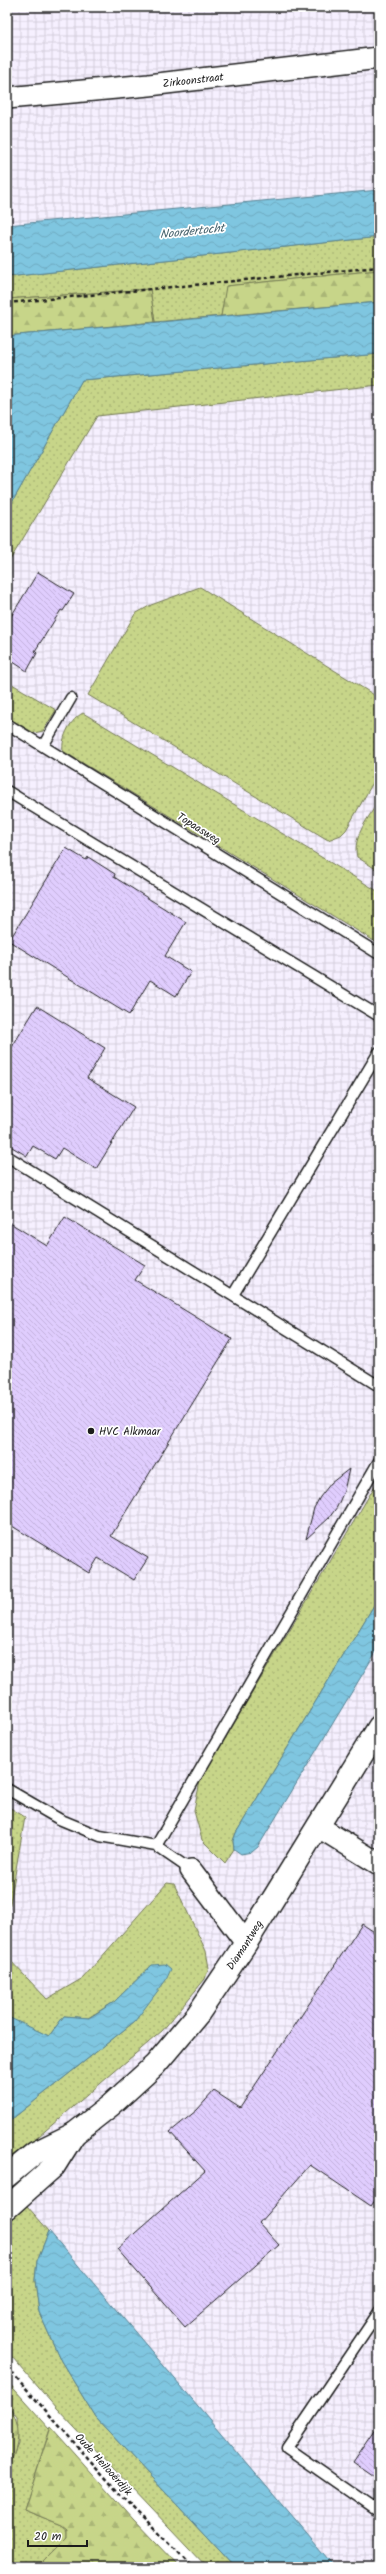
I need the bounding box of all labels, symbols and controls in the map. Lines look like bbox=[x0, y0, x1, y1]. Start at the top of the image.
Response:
street label: Zirkoonstraat bbox=[162, 68, 225, 93]
water label: Noordertocht bbox=[159, 218, 228, 244]
street label: Topaasweg bbox=[173, 808, 224, 849]
place label: HVC Alkmaar bbox=[99, 1423, 162, 1441]
marker: HVC Alkmaar bbox=[86, 1426, 96, 1436]
street label: Diamantweg bbox=[222, 1917, 268, 1974]
street label: Oude Heilooërdijk bbox=[70, 2429, 137, 2501]
scale bar bbox=[28, 2522, 87, 2548]
text: 20 m bbox=[34, 2527, 62, 2546]

